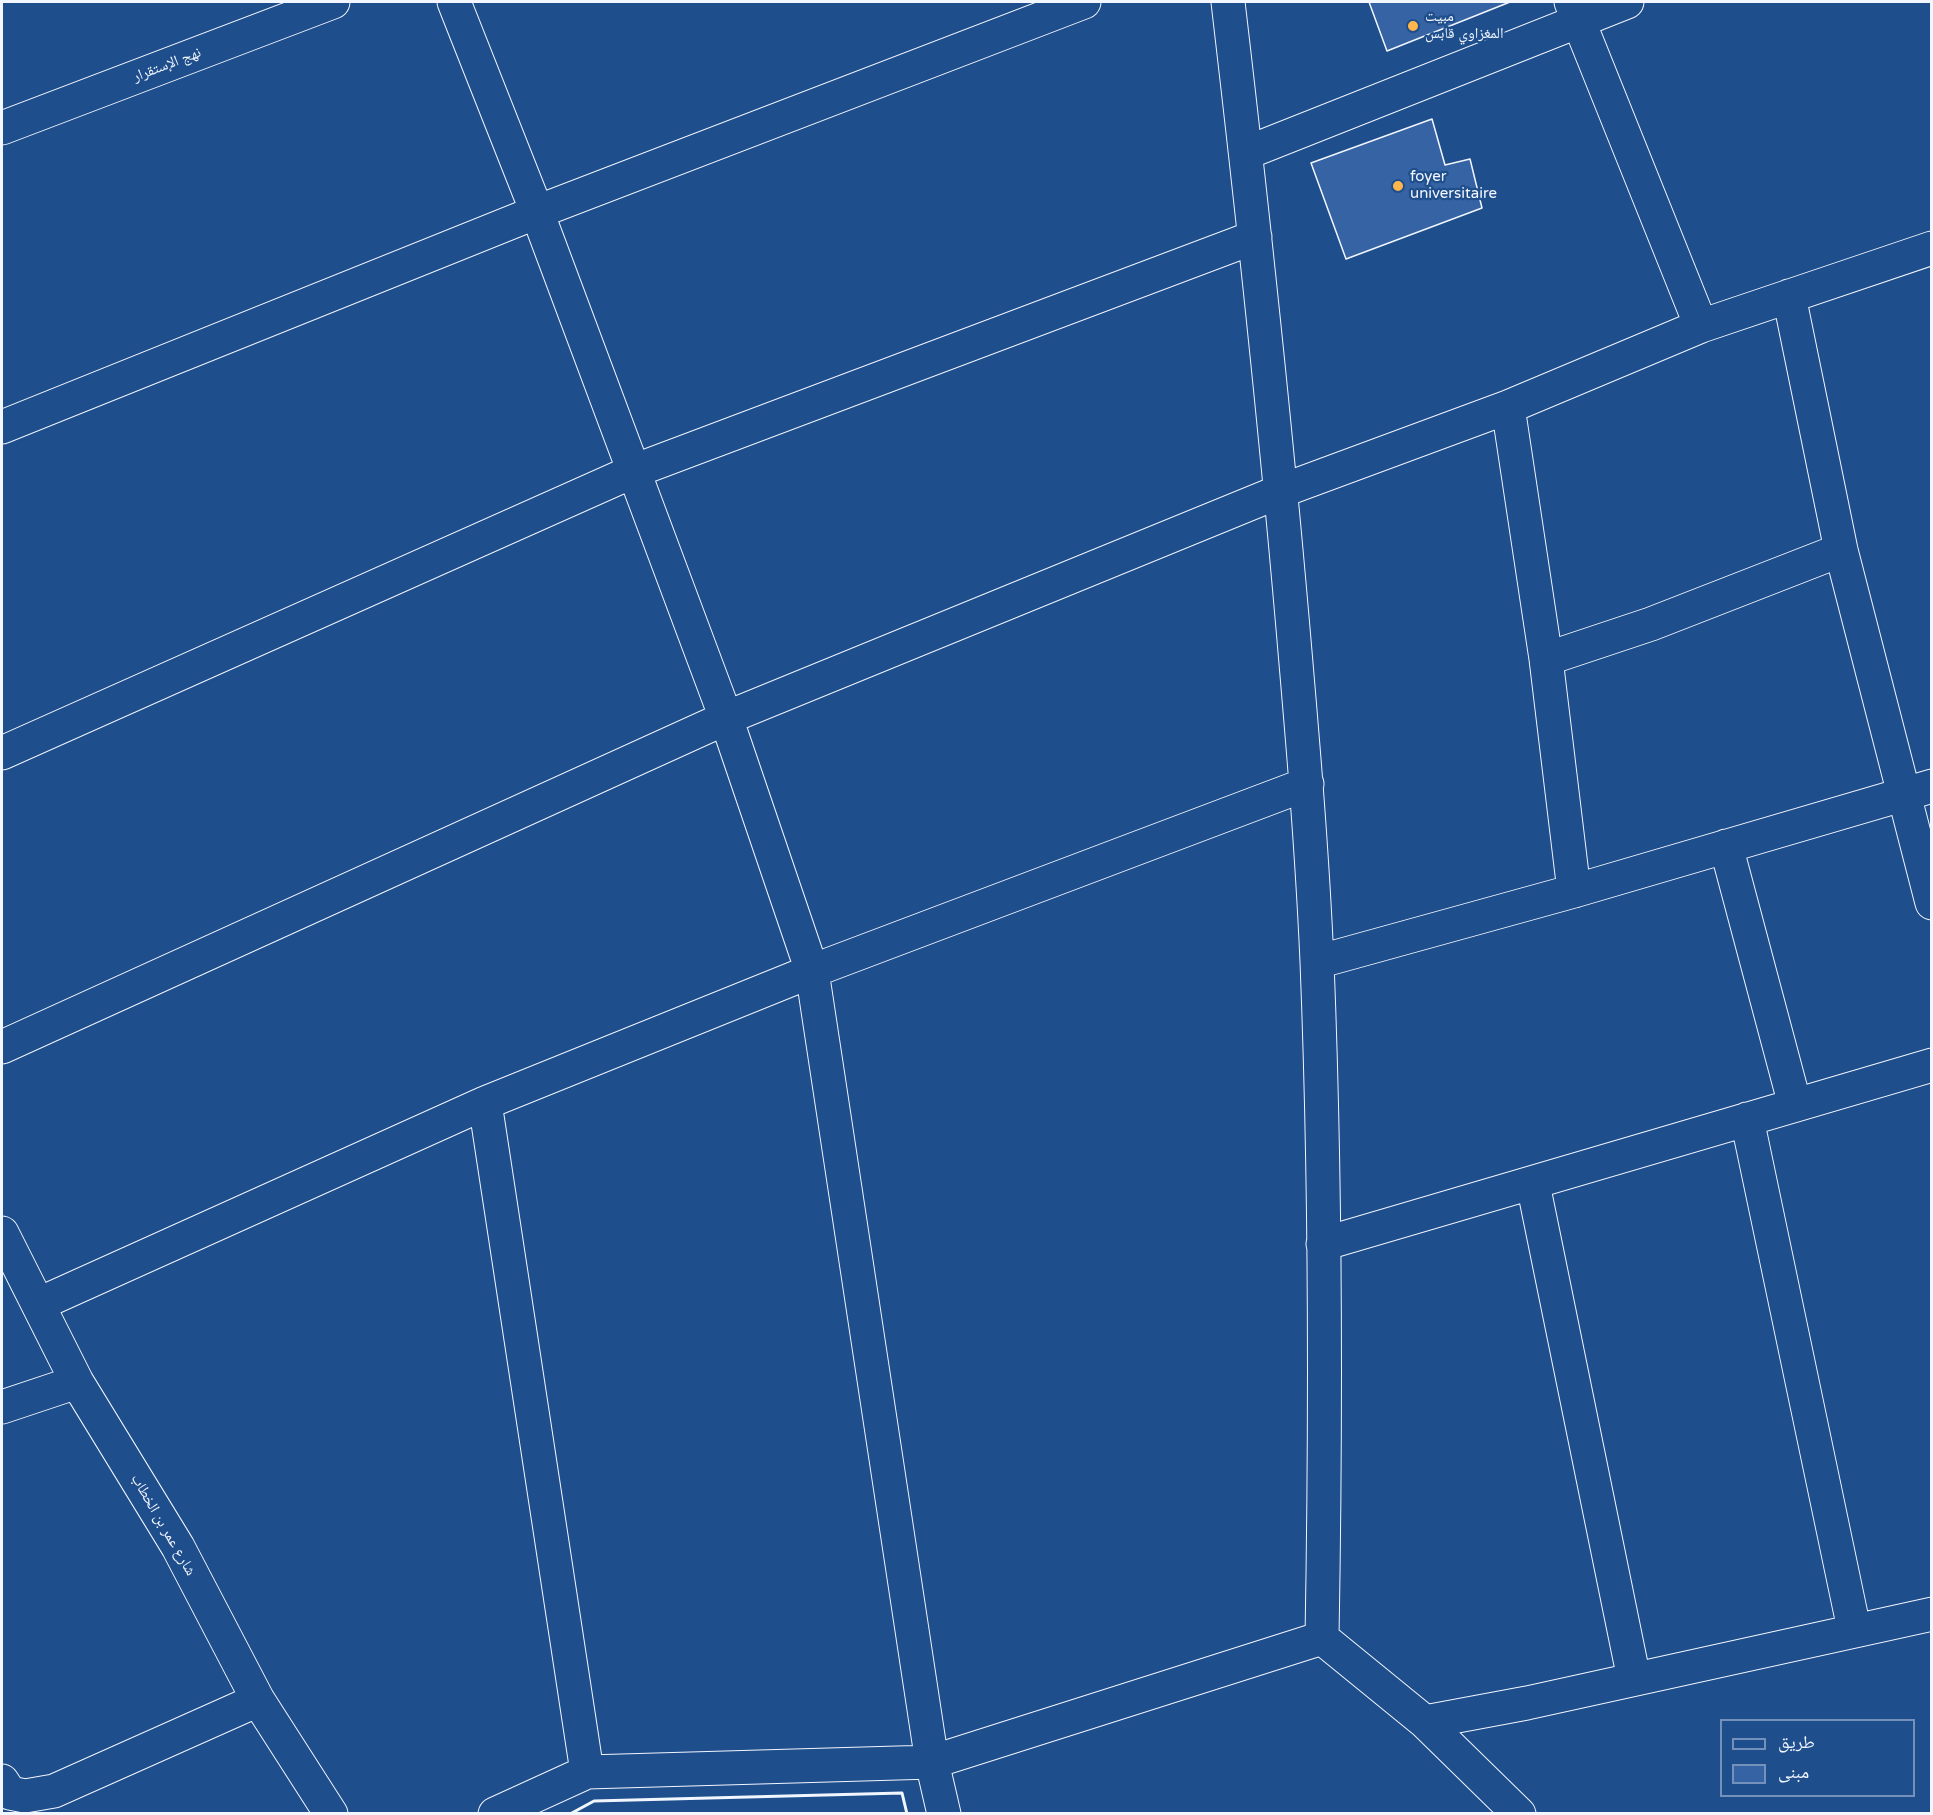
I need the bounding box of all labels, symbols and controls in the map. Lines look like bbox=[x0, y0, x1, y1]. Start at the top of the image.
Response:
place label: مبيت المغزاوي قابس bbox=[1425, 8, 1503, 43]
marker: مبيت المغزاوي قابس bbox=[1406, 19, 1420, 33]
street label: نهج الإستقرار bbox=[130, 44, 204, 86]
place label: foyer universitaire bbox=[1410, 168, 1497, 203]
marker: foyer universitaire bbox=[1391, 179, 1405, 193]
street label: شارع عمر بن الخطاب bbox=[127, 1471, 199, 1579]
legend bbox=[1720, 1719, 1915, 1797]
text: طريق bbox=[1778, 1731, 1815, 1753]
text: مبنى bbox=[1778, 1761, 1809, 1783]

